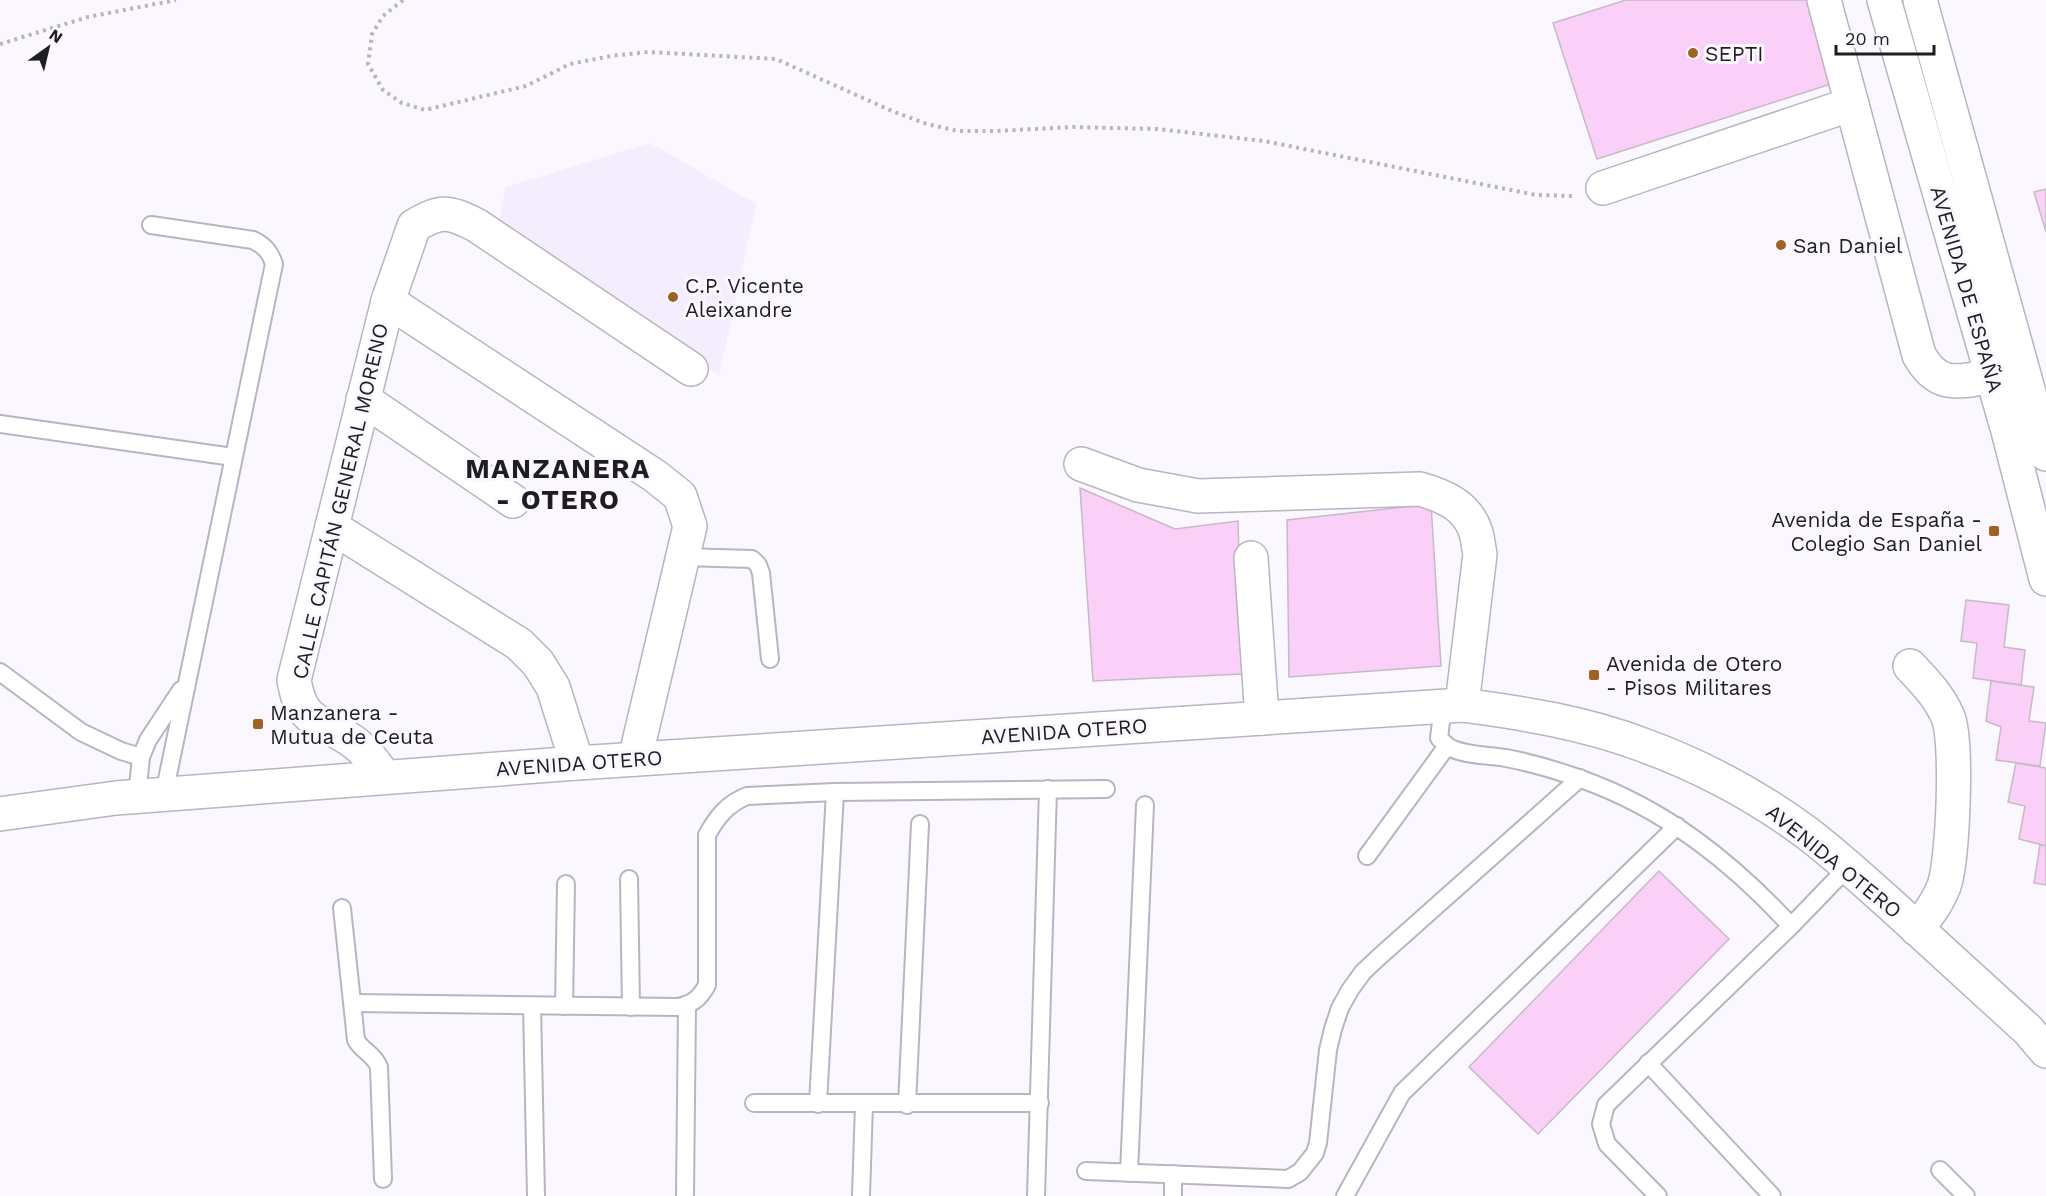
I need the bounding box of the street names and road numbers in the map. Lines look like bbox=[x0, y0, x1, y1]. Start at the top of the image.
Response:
street label: AVENIDA DE ESPAÑA bbox=[1926, 183, 2008, 395]
street label: CALLE CAPITÁN GENERAL MORENO bbox=[287, 320, 393, 682]
street label: AVENIDA OTERO bbox=[980, 713, 1148, 749]
street label: AVENIDA OTERO bbox=[495, 745, 663, 781]
street label: AVENIDA OTERO bbox=[1761, 799, 1907, 923]

